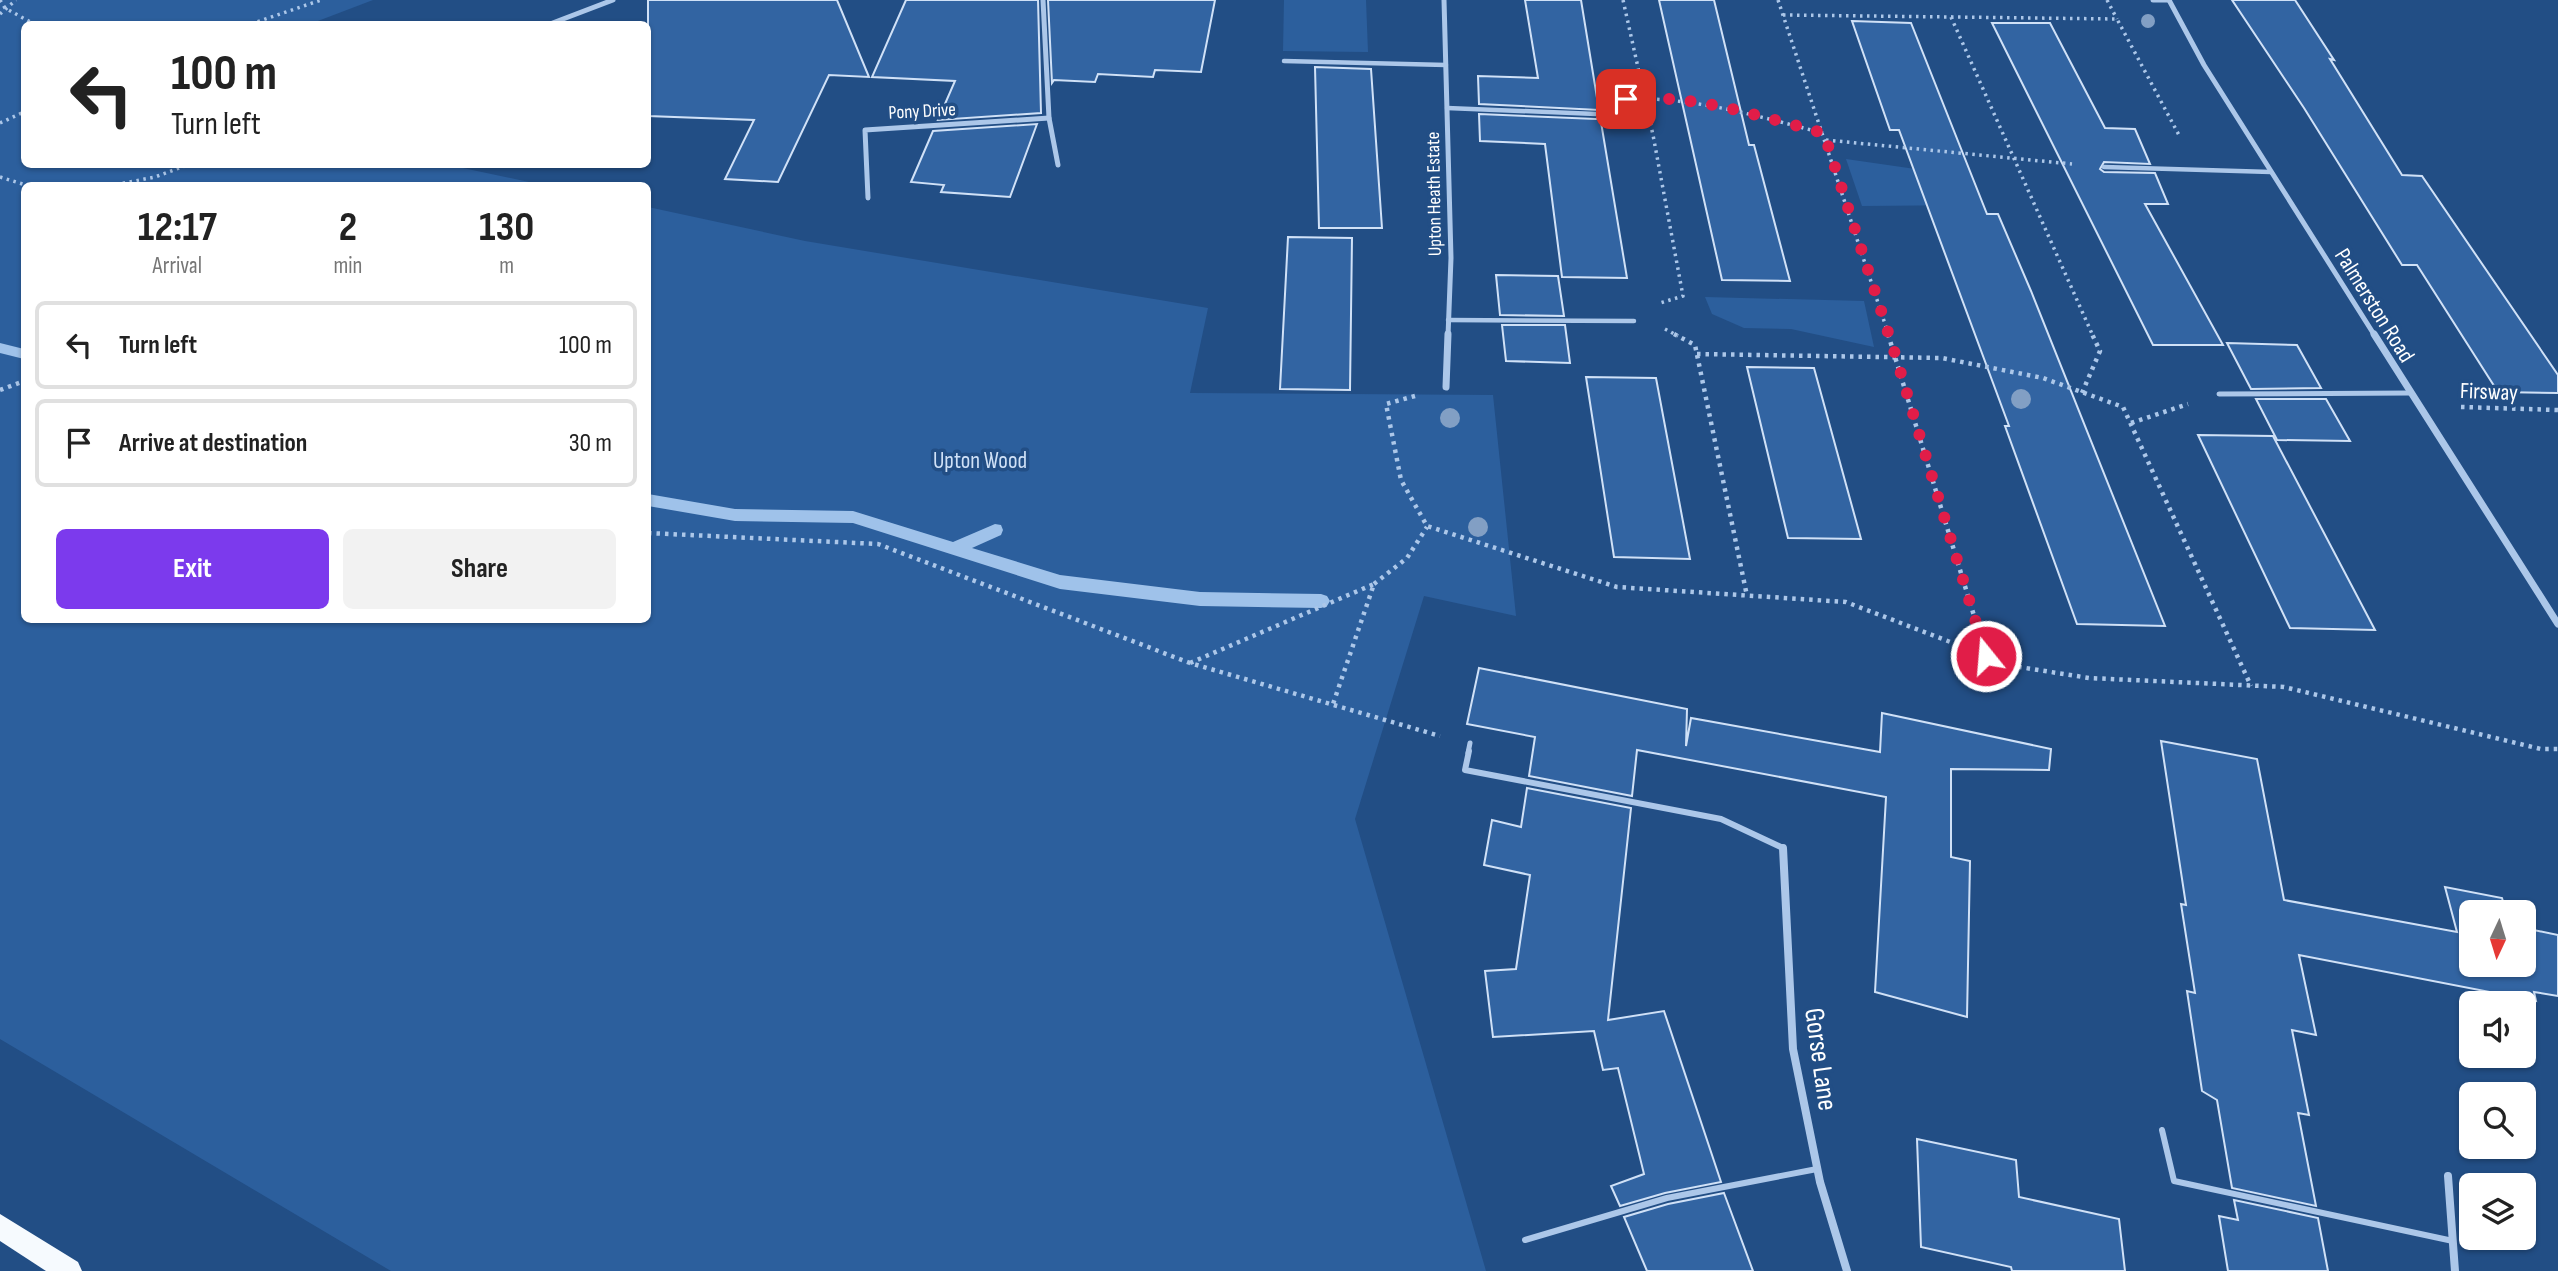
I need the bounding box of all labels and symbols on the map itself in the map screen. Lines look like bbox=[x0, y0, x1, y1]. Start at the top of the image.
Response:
pin bbox=[1596, 69, 1656, 129]
street label: Pony Drive bbox=[888, 98, 956, 125]
street label: Upton Heath Estate bbox=[1422, 132, 1447, 256]
street label: Palmerston Road bbox=[2328, 243, 2420, 368]
street label: Firsway bbox=[2459, 377, 2519, 407]
park label: Upton Wood bbox=[933, 447, 1027, 475]
position arrow bbox=[1949, 619, 2023, 693]
north arrow bbox=[2459, 900, 2536, 976]
street label: Gorse Lane bbox=[1797, 1006, 1844, 1113]

